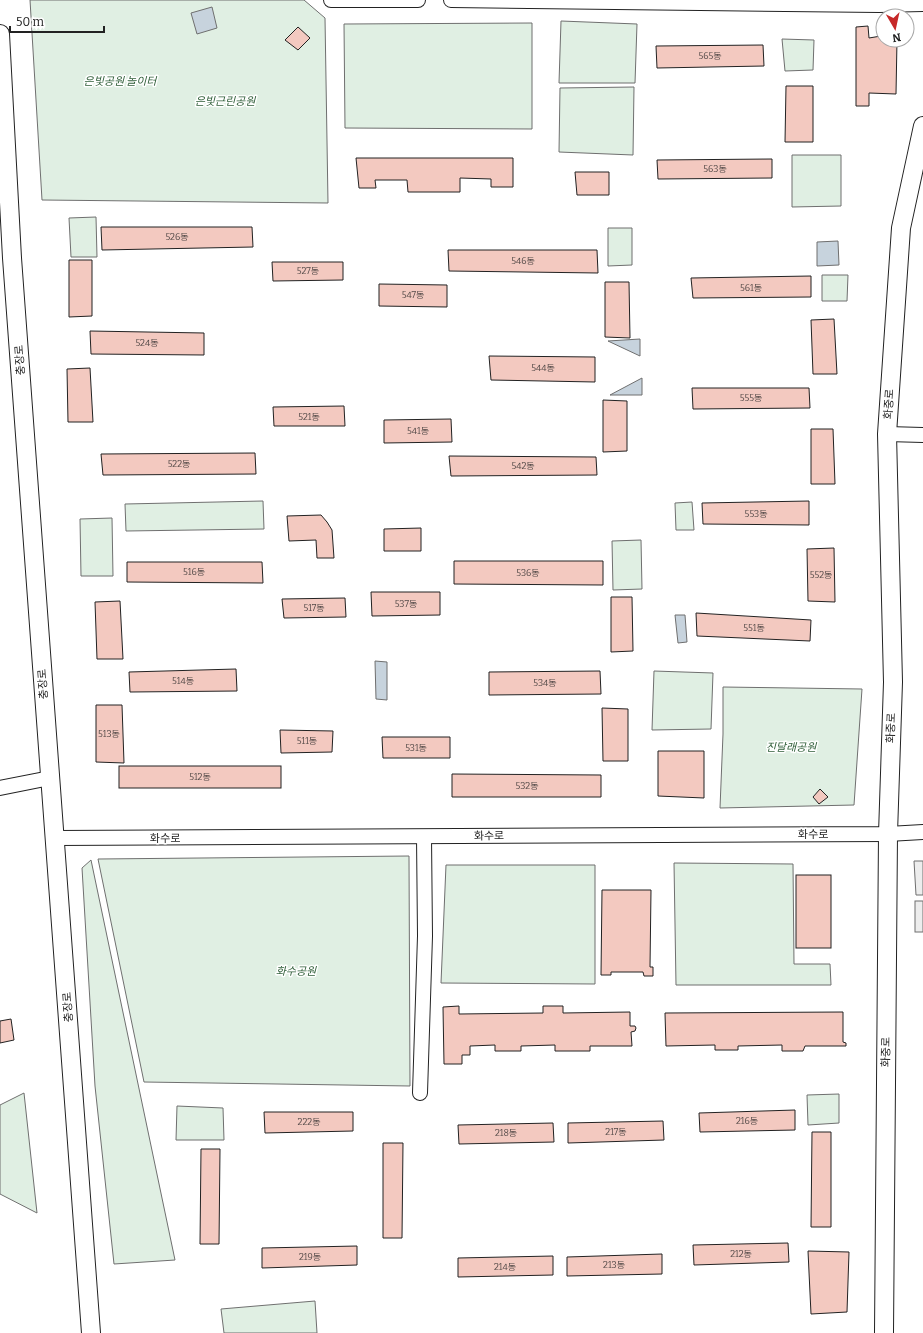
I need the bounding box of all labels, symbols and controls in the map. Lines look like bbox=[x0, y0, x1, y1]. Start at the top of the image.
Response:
scale bar bbox=[10, 8, 104, 34]
north arrow bbox=[875, 8, 915, 48]
text: 50 m bbox=[16, 15, 45, 29]
text: N bbox=[891, 30, 902, 45]
house number: 565동 bbox=[698, 51, 722, 61]
park label: 은빛공원 놀이터 bbox=[84, 75, 158, 88]
park label: 은빛근린공원 bbox=[195, 95, 256, 108]
house number: 563동 bbox=[703, 164, 727, 174]
house number: 526동 bbox=[165, 232, 189, 242]
house number: 546동 bbox=[511, 256, 535, 266]
house number: 527동 bbox=[297, 266, 319, 276]
house number: 561동 bbox=[740, 283, 762, 293]
house number: 547동 bbox=[402, 290, 424, 300]
house number: 524동 bbox=[135, 338, 159, 348]
street label: 충장로 bbox=[12, 344, 28, 376]
house number: 544동 bbox=[531, 363, 555, 373]
street label: 화중로 bbox=[881, 388, 897, 420]
house number: 555동 bbox=[740, 393, 762, 403]
house number: 521동 bbox=[298, 412, 320, 422]
house number: 541동 bbox=[407, 426, 429, 436]
house number: 522동 bbox=[168, 459, 190, 469]
house number: 542동 bbox=[511, 461, 535, 471]
house number: 553동 bbox=[745, 509, 767, 519]
house number: 516동 bbox=[183, 567, 205, 577]
house number: 536동 bbox=[516, 568, 540, 578]
house number: 552동 bbox=[810, 570, 832, 580]
house number: 537동 bbox=[395, 599, 417, 609]
house number: 517동 bbox=[303, 603, 325, 613]
house number: 551동 bbox=[743, 623, 765, 633]
street label: 충장로 bbox=[35, 668, 51, 700]
house number: 514동 bbox=[172, 676, 194, 686]
house number: 534동 bbox=[533, 678, 557, 688]
street label: 화중로 bbox=[884, 713, 898, 743]
house number: 513동 bbox=[98, 729, 120, 739]
house number: 511동 bbox=[297, 736, 317, 746]
park label: 진달래공원 bbox=[766, 741, 817, 754]
house number: 531동 bbox=[405, 743, 427, 753]
house number: 512동 bbox=[189, 772, 211, 782]
house number: 532동 bbox=[516, 781, 538, 791]
street label: 화수로 bbox=[798, 828, 828, 841]
street label: 화수로 bbox=[474, 829, 504, 843]
street label: 화수로 bbox=[150, 832, 180, 845]
park label: 화수공원 bbox=[276, 965, 317, 978]
street label: 충장로 bbox=[60, 991, 76, 1023]
street label: 화중로 bbox=[879, 1037, 893, 1067]
house number: 216동 bbox=[736, 1116, 758, 1126]
house number: 222동 bbox=[298, 1117, 320, 1127]
house number: 217동 bbox=[605, 1127, 627, 1137]
house number: 218동 bbox=[495, 1128, 517, 1138]
house number: 212동 bbox=[730, 1249, 752, 1259]
house number: 219동 bbox=[299, 1252, 321, 1262]
house number: 213동 bbox=[603, 1260, 625, 1270]
house number: 214동 bbox=[494, 1262, 516, 1272]

